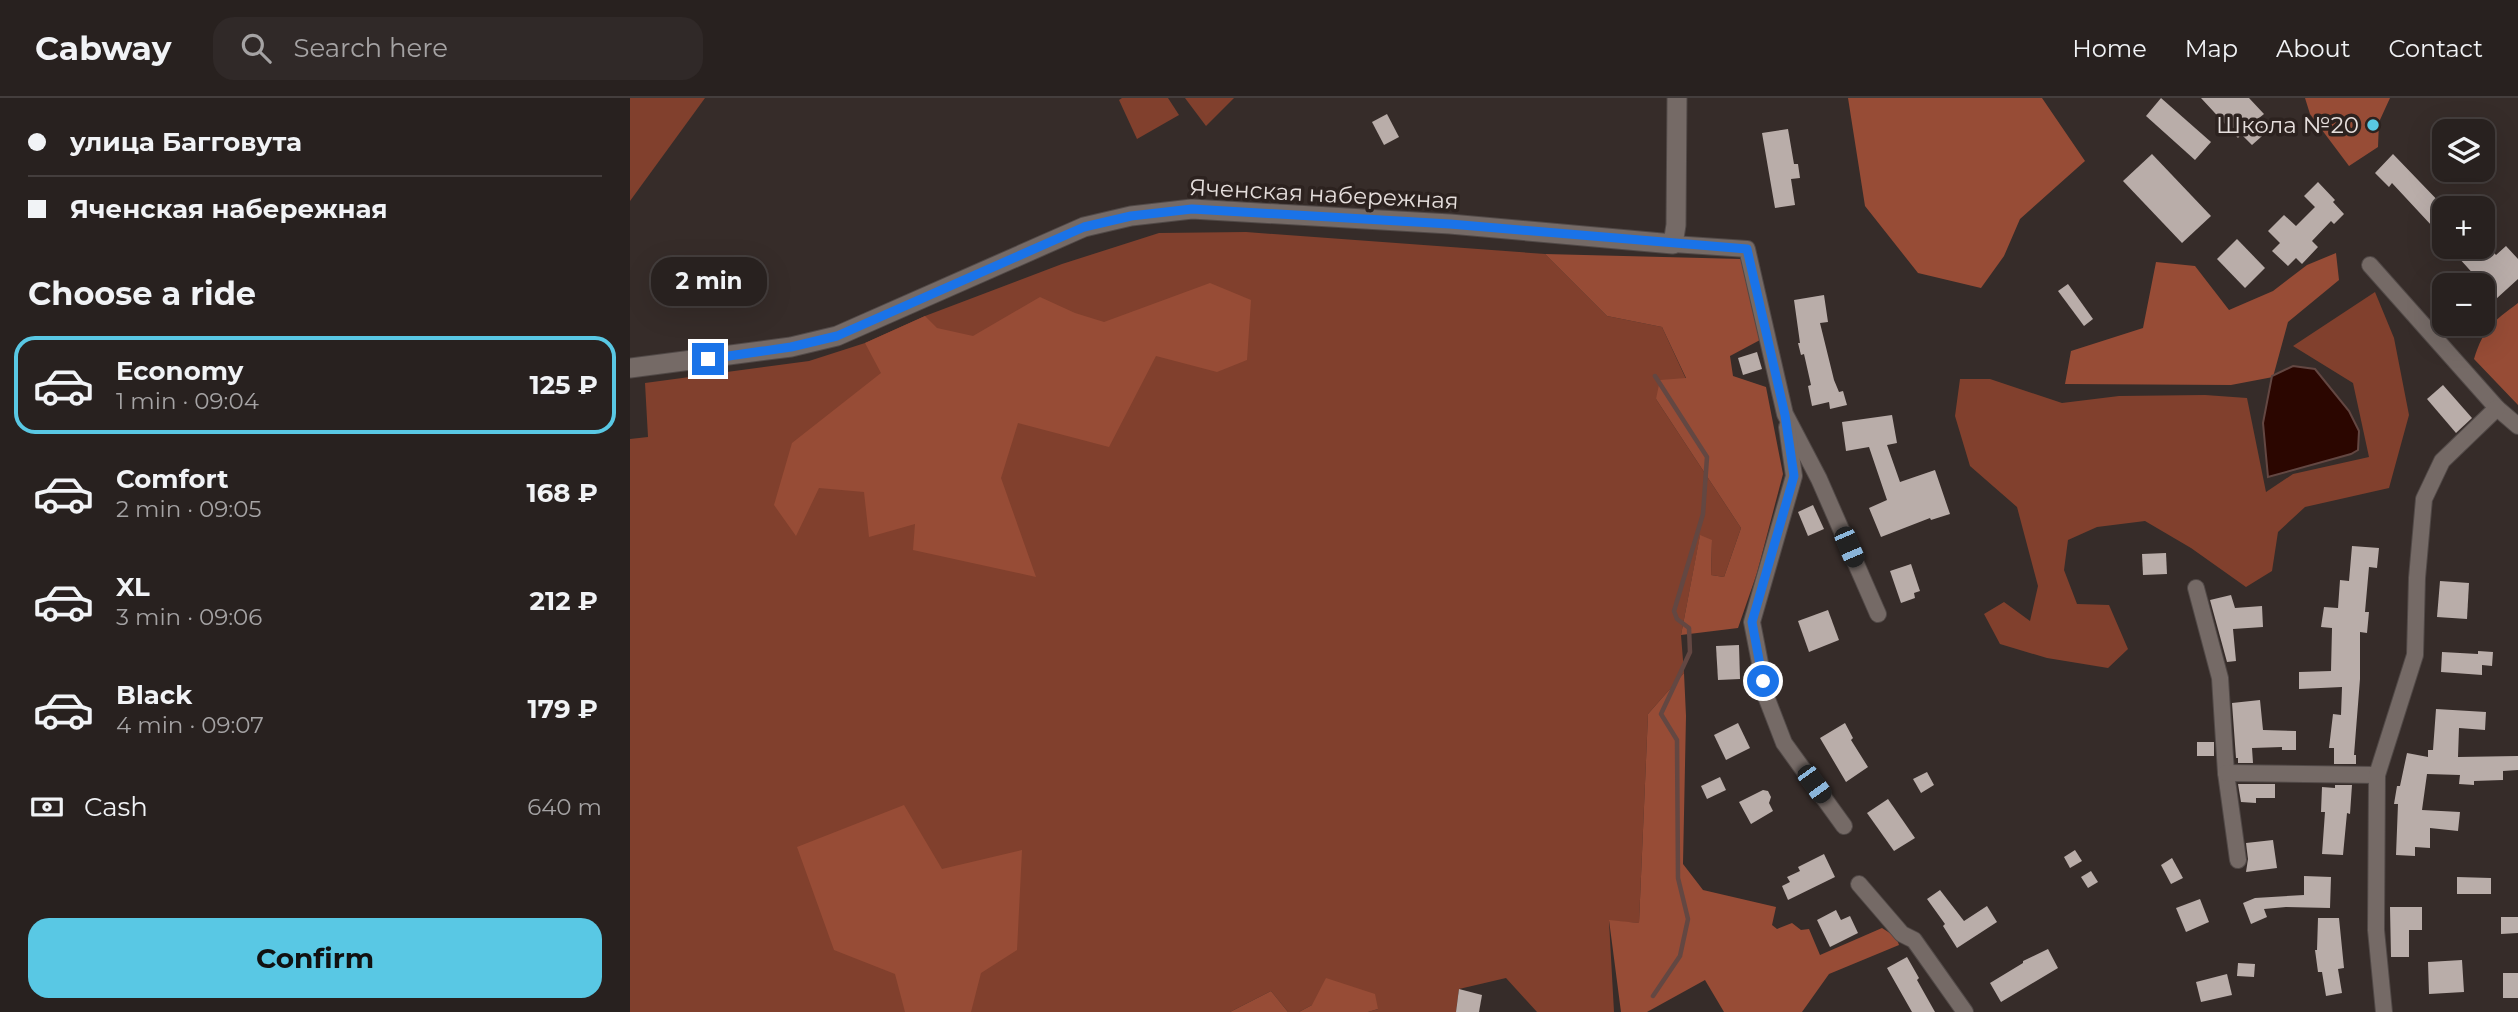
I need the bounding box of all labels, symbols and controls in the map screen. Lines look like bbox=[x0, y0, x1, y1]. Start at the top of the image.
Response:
search box bbox=[213, 17, 703, 80]
text: Cabway bbox=[35, 28, 171, 68]
icon: search bbox=[237, 29, 275, 67]
text: Search here bbox=[293, 32, 448, 64]
text: Home bbox=[2072, 34, 2147, 63]
text: Map bbox=[2185, 34, 2238, 63]
text: About bbox=[2276, 34, 2350, 63]
text: Contact bbox=[2388, 34, 2483, 63]
place label: Школа №20 bbox=[2216, 111, 2359, 139]
marker: Школа №20 bbox=[2365, 117, 2381, 133]
map controls bbox=[2432, 119, 2495, 336]
button: layers bbox=[2432, 119, 2495, 182]
text: улица Багговута bbox=[70, 126, 302, 158]
street label: Яченская набережная bbox=[1189, 173, 1459, 215]
text: Яченская набережная bbox=[70, 193, 388, 225]
button: + bbox=[2432, 196, 2495, 259]
callout: 2 min bbox=[650, 258, 766, 306]
text: 2 min bbox=[675, 267, 743, 295]
button: − bbox=[2432, 273, 2495, 336]
text: Choose a ride bbox=[28, 274, 256, 313]
route end bbox=[692, 343, 724, 375]
icon: car bbox=[32, 354, 95, 417]
text: Economy bbox=[116, 355, 243, 387]
text: 125 ₽ bbox=[529, 369, 598, 401]
text: 1 min · 09:04 bbox=[116, 387, 259, 415]
icon: car bbox=[32, 462, 95, 525]
text: Comfort bbox=[116, 463, 228, 495]
text: 168 ₽ bbox=[527, 477, 598, 509]
text: 2 min · 09:05 bbox=[116, 495, 261, 523]
car bbox=[1832, 524, 1867, 570]
icon: car bbox=[32, 570, 95, 633]
text: XL bbox=[116, 571, 150, 603]
text: 212 ₽ bbox=[530, 585, 598, 617]
text: 3 min · 09:06 bbox=[116, 603, 262, 631]
route start bbox=[1747, 665, 1779, 697]
icon: car bbox=[32, 678, 95, 741]
text: Black bbox=[116, 679, 192, 711]
text: 179 ₽ bbox=[528, 693, 598, 725]
text: 4 min · 09:07 bbox=[116, 711, 264, 739]
car bbox=[1794, 761, 1835, 807]
icon: cash bbox=[28, 788, 66, 826]
text: Cash bbox=[84, 791, 148, 823]
text: 640 m bbox=[527, 793, 602, 821]
button: Confirm bbox=[28, 918, 602, 998]

